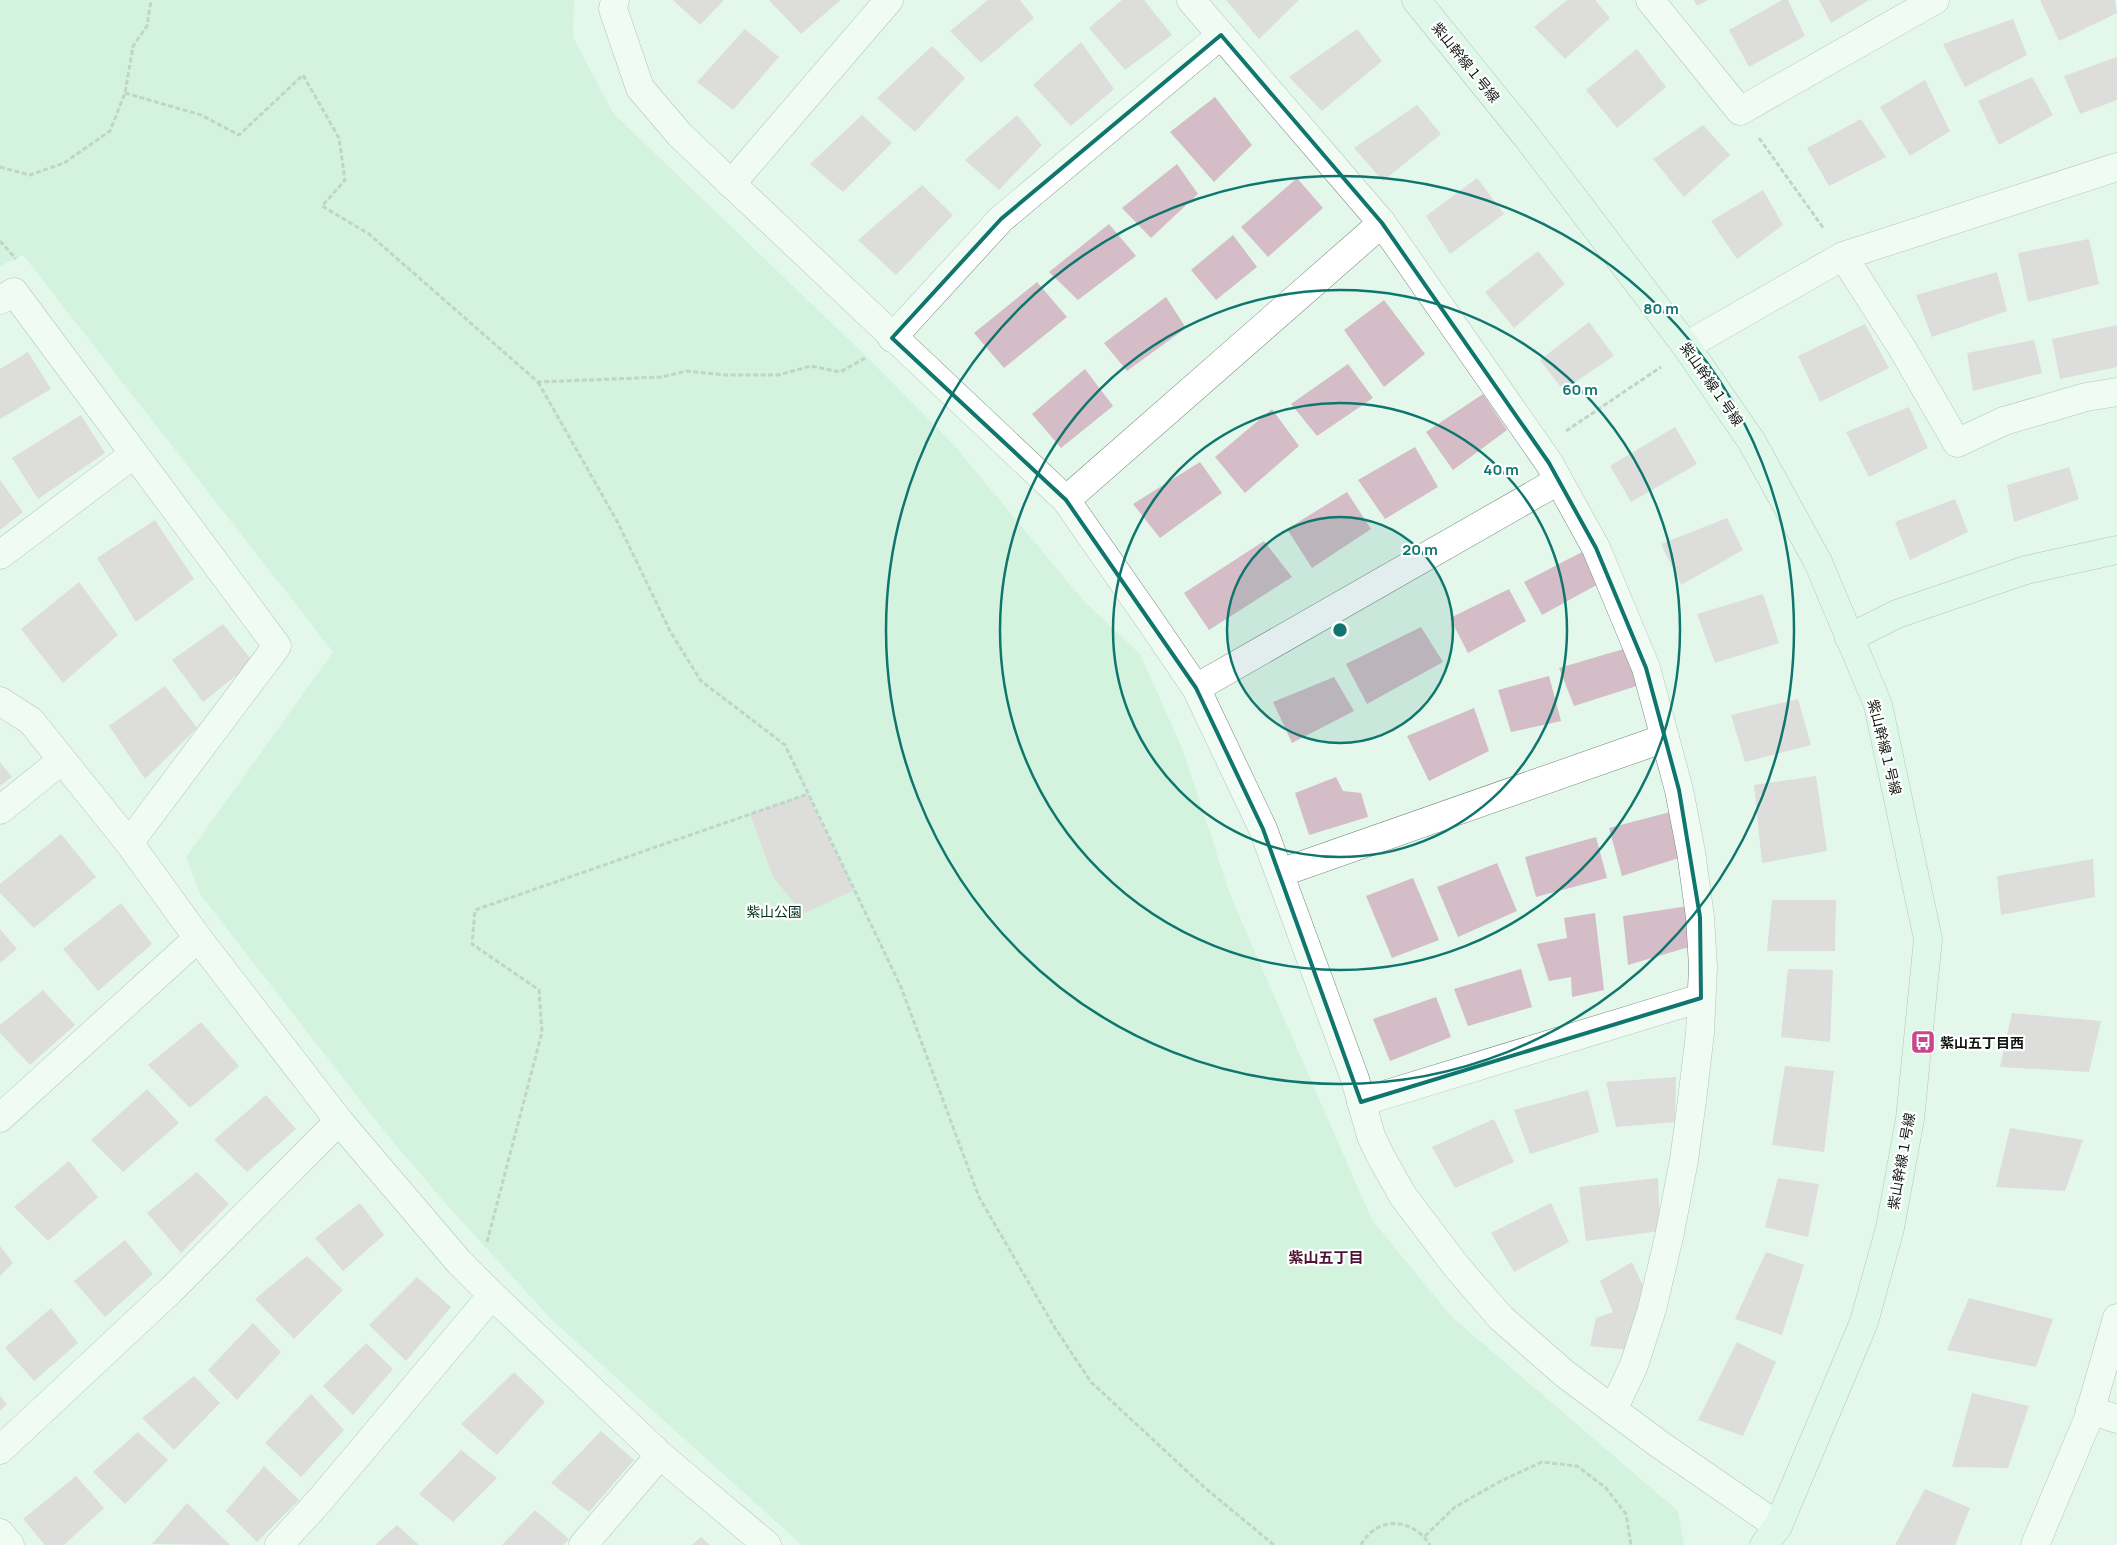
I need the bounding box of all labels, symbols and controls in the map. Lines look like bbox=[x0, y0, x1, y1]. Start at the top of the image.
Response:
street label: 紫山幹線１号線 bbox=[1428, 18, 1504, 106]
text: 80 m bbox=[1643, 298, 1679, 319]
street label: 紫山幹線１号線 bbox=[1676, 338, 1748, 430]
text: 60 m bbox=[1562, 379, 1598, 400]
text: 40 m bbox=[1483, 459, 1519, 480]
text: 20 m bbox=[1402, 539, 1438, 560]
centre of rings bbox=[1331, 621, 1349, 639]
street label: 紫山幹線１号線 bbox=[1864, 697, 1906, 797]
park label: 紫山公園 bbox=[746, 902, 802, 921]
bus stop icon: 紫山五丁目西 bbox=[1910, 1029, 1936, 1055]
place label: 紫山五丁目西 bbox=[1940, 1033, 2024, 1052]
street label: 紫山幹線１号線 bbox=[1883, 1111, 1919, 1211]
district label: 紫山五丁目 bbox=[1288, 1247, 1364, 1268]

